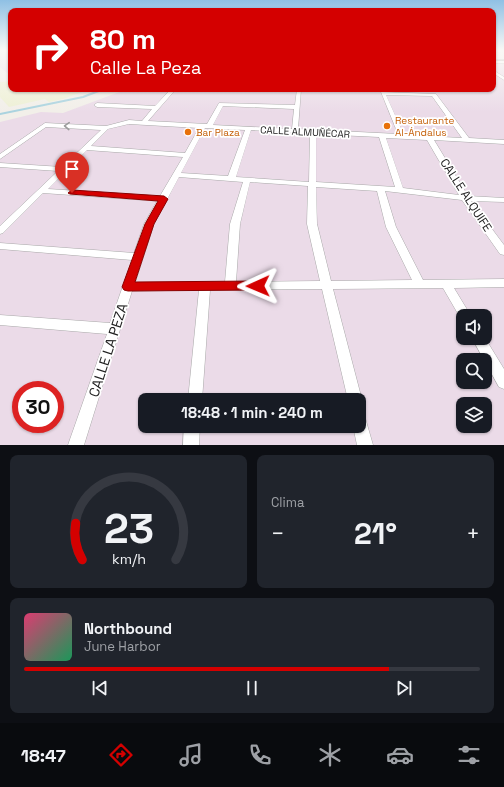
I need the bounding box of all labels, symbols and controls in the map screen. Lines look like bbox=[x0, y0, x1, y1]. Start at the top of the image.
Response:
text: 80 m bbox=[90, 21, 156, 57]
icon: right bbox=[24, 24, 76, 76]
text: Calle La Peza bbox=[90, 56, 201, 79]
place label: Restaurante Al-Ándalus bbox=[395, 114, 454, 139]
one-way arrow bbox=[64, 121, 70, 130]
marker: Restaurante Al-Ándalus bbox=[382, 121, 392, 131]
street label: CALLE ALMUÑÉCAR bbox=[260, 123, 350, 141]
place label: Bar Plaza bbox=[196, 126, 240, 139]
marker: Bar Plaza bbox=[183, 127, 193, 137]
pin bbox=[55, 152, 89, 193]
street label: CALLE ALQUIFE bbox=[436, 155, 496, 235]
icon: arrive bbox=[61, 158, 83, 180]
position arrow bbox=[237, 265, 279, 307]
street label: CALLE LA PEZA bbox=[84, 301, 132, 399]
map controls bbox=[456, 309, 492, 433]
button: sound bbox=[456, 309, 492, 345]
button: search bbox=[456, 353, 492, 389]
speed limit sign: 30 bbox=[12, 381, 64, 433]
button: layers bbox=[456, 397, 492, 433]
text: 18:48 · 1 min · 240 m bbox=[181, 403, 323, 422]
text: Clima bbox=[271, 494, 304, 511]
text: 23 bbox=[104, 501, 154, 554]
text: 21° bbox=[354, 514, 397, 553]
text: − bbox=[271, 519, 285, 547]
text: + bbox=[466, 519, 480, 547]
text: km/h bbox=[111, 549, 146, 567]
text: Northbound bbox=[84, 619, 172, 638]
text: June Harbor bbox=[84, 638, 161, 655]
icon: previous bbox=[89, 677, 111, 699]
icon: pause bbox=[241, 677, 263, 699]
icon: next bbox=[393, 677, 415, 699]
icon: directions bbox=[107, 741, 135, 769]
icon: music bbox=[177, 741, 205, 769]
icon: phone bbox=[246, 741, 274, 769]
icon: climate bbox=[316, 741, 344, 769]
icon: car bbox=[386, 741, 414, 769]
icon: filters bbox=[455, 741, 483, 769]
text: 18:47 bbox=[21, 744, 66, 767]

